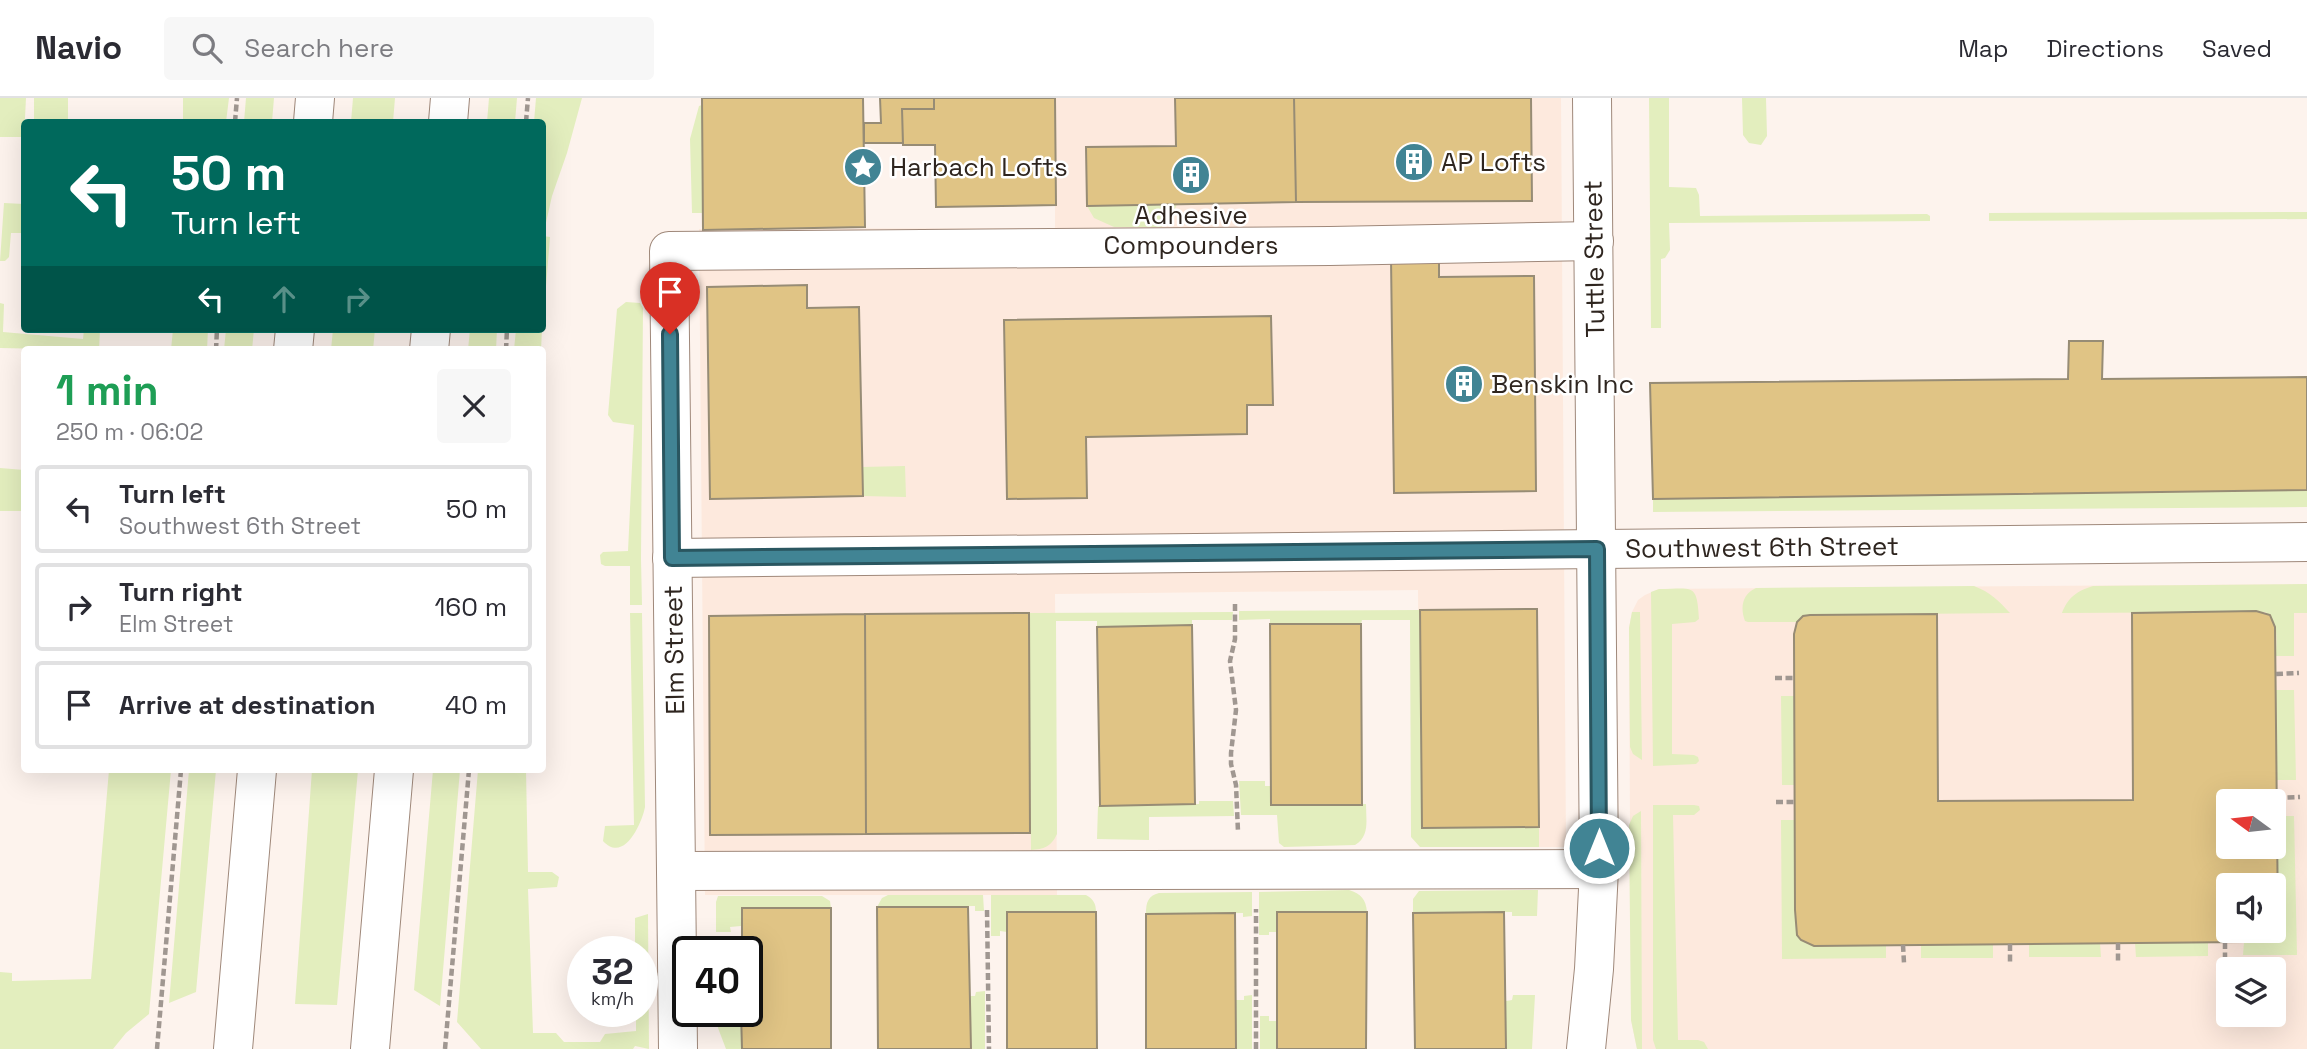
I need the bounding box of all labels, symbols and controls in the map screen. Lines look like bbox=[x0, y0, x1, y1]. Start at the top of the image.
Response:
search box bbox=[164, 17, 654, 80]
text: Navio bbox=[35, 27, 122, 69]
icon: search bbox=[188, 29, 226, 67]
text: Search here bbox=[244, 31, 394, 65]
text: Map bbox=[1958, 33, 2008, 64]
text: Directions bbox=[2046, 33, 2164, 64]
text: Saved bbox=[2202, 33, 2272, 64]
building icon: AP Lofts bbox=[1393, 141, 1435, 183]
text: 50 m bbox=[171, 142, 286, 204]
place label: AP Lofts bbox=[1441, 145, 1546, 179]
place icon: Harbach Lofts bbox=[842, 146, 884, 188]
icon: left bbox=[56, 147, 147, 238]
place label: Harbach Lofts bbox=[890, 150, 1068, 184]
building icon: Adhesive Compounders bbox=[1170, 154, 1212, 196]
street label: Tuttle Street bbox=[1576, 180, 1612, 338]
place label: Adhesive Compounders bbox=[1103, 198, 1279, 262]
text: Turn left bbox=[171, 203, 301, 243]
pin bbox=[640, 262, 700, 334]
icon: arrive bbox=[651, 273, 689, 311]
icon: left bbox=[192, 280, 230, 318]
icon: ahead bbox=[265, 280, 303, 318]
icon: right bbox=[338, 280, 376, 318]
building icon: Benskin Inc bbox=[1443, 363, 1485, 405]
text: 1 min bbox=[56, 364, 159, 417]
place label: Benskin Inc bbox=[1491, 367, 1634, 401]
button: close bbox=[437, 369, 511, 443]
text: 250 m · 06:02 bbox=[56, 417, 203, 447]
text: Turn left bbox=[119, 477, 226, 511]
icon: left bbox=[60, 490, 98, 528]
text: 50 m bbox=[446, 492, 507, 526]
text: Southwest 6th Street bbox=[119, 511, 361, 541]
street label: Southwest 6th Street bbox=[1625, 529, 1899, 566]
text: Turn right bbox=[119, 575, 243, 609]
street label: Elm Street bbox=[656, 585, 692, 715]
icon: right bbox=[60, 588, 98, 626]
text: 160 m bbox=[435, 590, 507, 624]
text: Elm Street bbox=[119, 609, 234, 639]
icon: arrive bbox=[60, 686, 98, 724]
text: Arrive at destination bbox=[119, 688, 376, 722]
text: 40 m bbox=[445, 688, 507, 722]
north arrow bbox=[2216, 789, 2286, 859]
map controls bbox=[2216, 789, 2286, 1027]
position arrow bbox=[1562, 811, 1636, 885]
button: sound bbox=[2216, 873, 2286, 943]
speed limit sign: 40 bbox=[672, 936, 763, 1027]
text: 32 bbox=[591, 950, 634, 994]
button: layers bbox=[2216, 957, 2286, 1027]
text: km/h bbox=[591, 987, 634, 1010]

